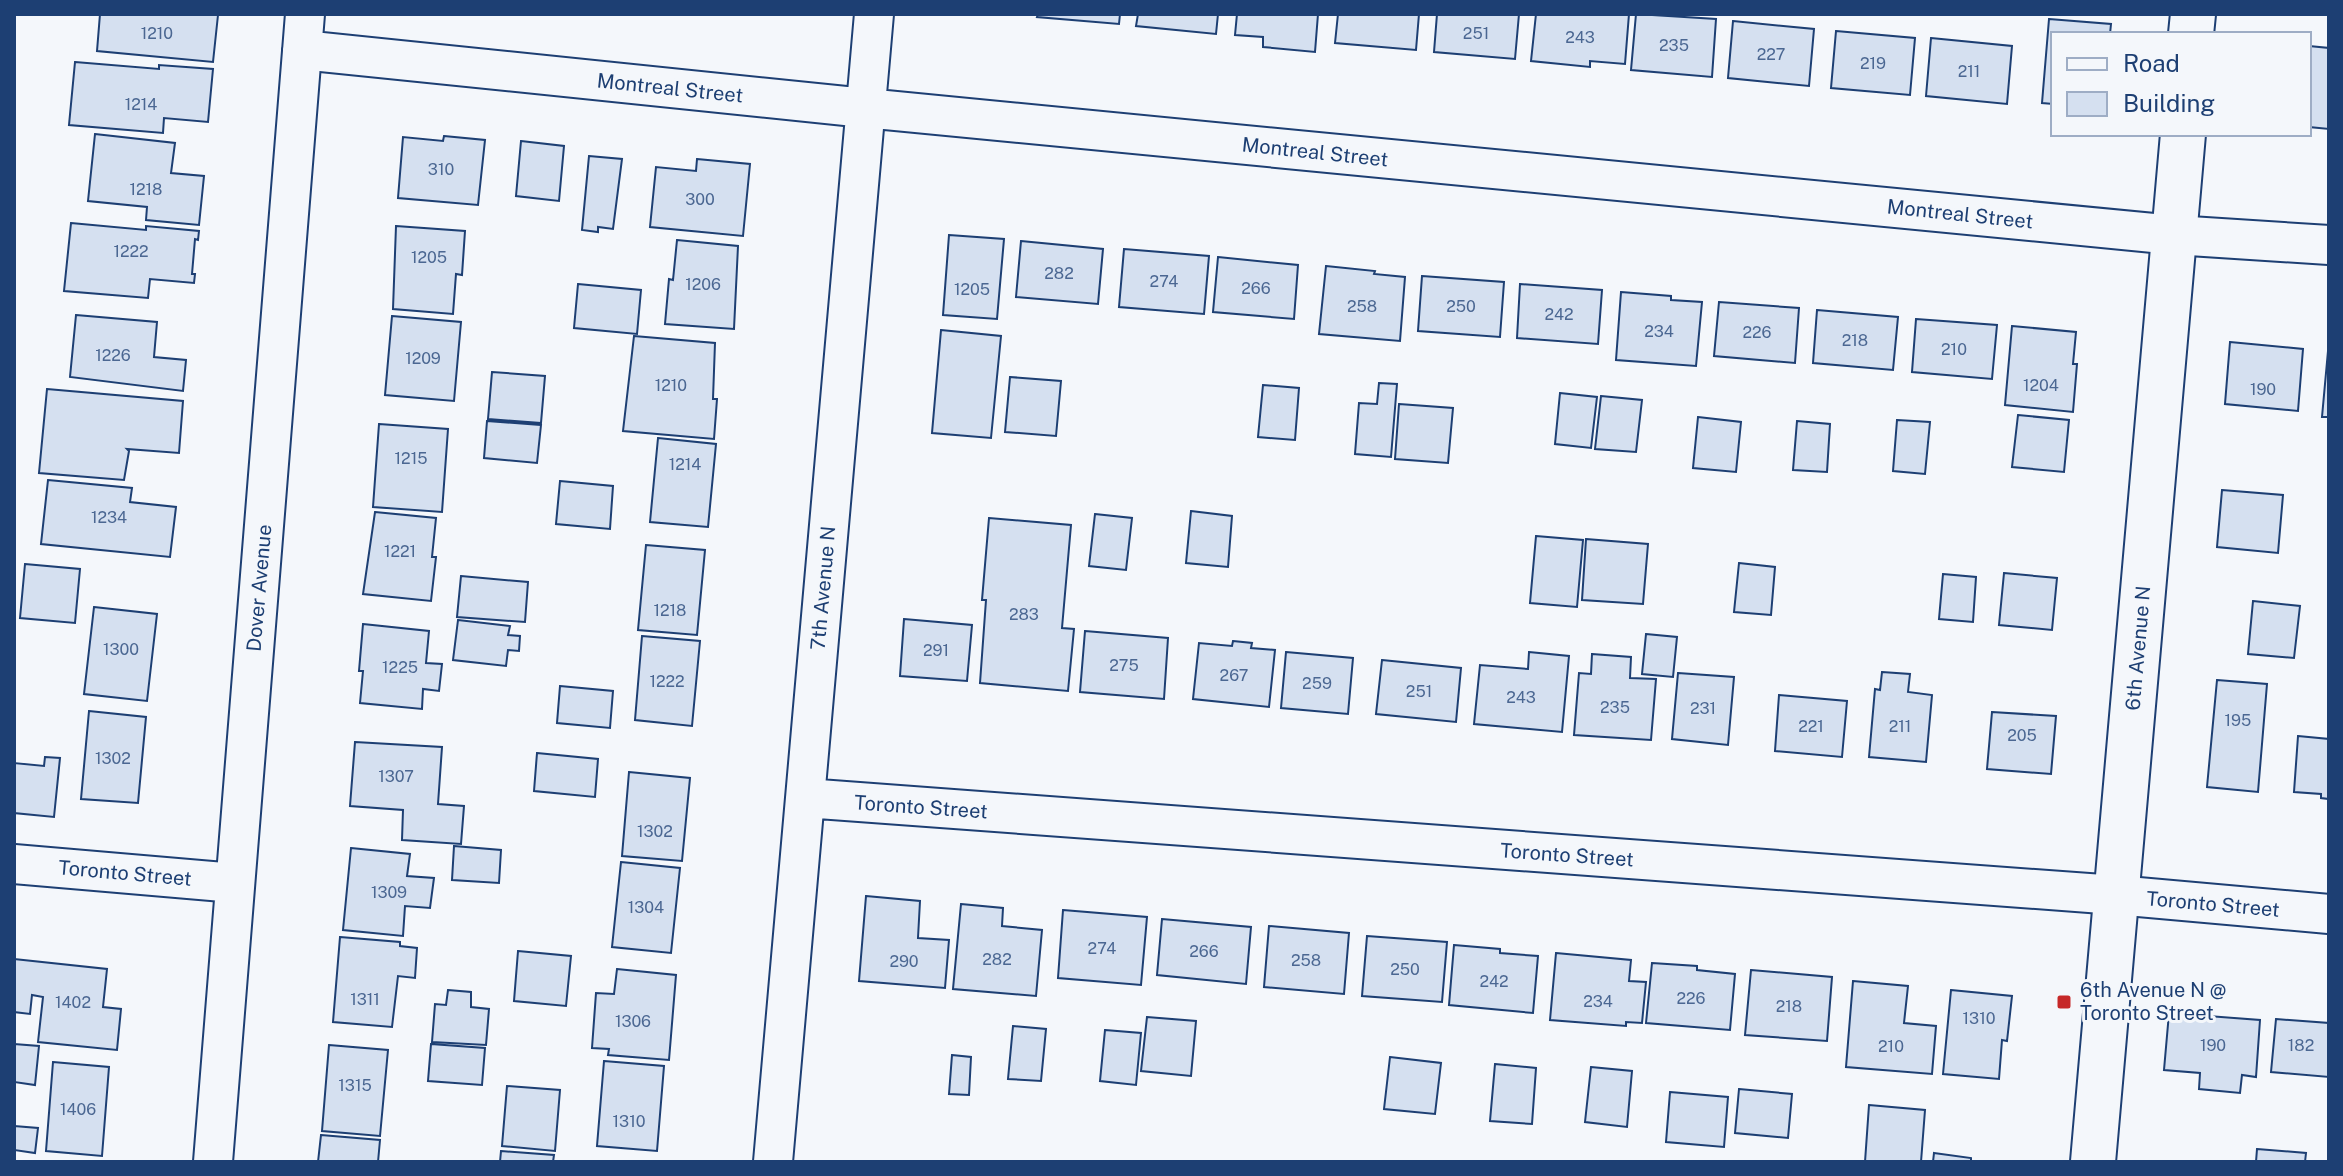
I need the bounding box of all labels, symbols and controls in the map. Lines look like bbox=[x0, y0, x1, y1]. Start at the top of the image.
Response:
house number: 1210 bbox=[141, 24, 173, 43]
house number: 251 bbox=[1463, 24, 1489, 43]
house number: 243 bbox=[1565, 28, 1595, 47]
legend bbox=[2051, 32, 2311, 136]
house number: 235 bbox=[1659, 36, 1689, 55]
house number: 227 bbox=[1757, 45, 1785, 64]
text: Road bbox=[2123, 49, 2180, 77]
house number: 219 bbox=[1860, 54, 1886, 73]
house number: 211 bbox=[1958, 62, 1980, 81]
street label: Montreal Street bbox=[596, 68, 744, 108]
text: Building bbox=[2123, 89, 2215, 117]
house number: 1214 bbox=[125, 95, 157, 114]
street label: Montreal Street bbox=[1241, 132, 1389, 172]
house number: 310 bbox=[428, 160, 454, 179]
house number: 1218 bbox=[130, 180, 162, 199]
house number: 300 bbox=[685, 190, 715, 209]
street label: Montreal Street bbox=[1886, 194, 2034, 234]
house number: 1222 bbox=[113, 242, 149, 261]
house number: 1205 bbox=[411, 248, 447, 267]
house number: 282 bbox=[1044, 264, 1074, 283]
house number: 274 bbox=[1150, 272, 1178, 291]
house number: 1206 bbox=[685, 275, 721, 294]
house number: 266 bbox=[1241, 279, 1271, 298]
house number: 1205 bbox=[954, 280, 990, 299]
house number: 258 bbox=[1347, 297, 1377, 316]
house number: 250 bbox=[1446, 297, 1476, 316]
house number: 242 bbox=[1544, 305, 1574, 324]
house number: 234 bbox=[1644, 322, 1674, 341]
house number: 226 bbox=[1742, 323, 1772, 342]
house number: 218 bbox=[1842, 331, 1868, 350]
house number: 210 bbox=[1941, 340, 1967, 359]
house number: 1226 bbox=[95, 346, 131, 365]
house number: 1209 bbox=[405, 349, 441, 368]
house number: 1210 bbox=[655, 376, 687, 395]
house number: 1204 bbox=[2023, 376, 2059, 395]
house number: 190 bbox=[2250, 380, 2276, 399]
house number: 1215 bbox=[395, 449, 427, 468]
house number: 1214 bbox=[669, 455, 701, 474]
house number: 1234 bbox=[91, 508, 127, 527]
street label: Dover Avenue bbox=[241, 523, 277, 653]
street label: 7th Avenue N bbox=[806, 525, 840, 651]
house number: 1221 bbox=[384, 542, 416, 561]
street label: 6th Avenue N bbox=[2121, 585, 2155, 711]
house number: 1218 bbox=[654, 601, 686, 620]
house number: 283 bbox=[1009, 605, 1039, 624]
house number: 1300 bbox=[103, 640, 139, 659]
house number: 291 bbox=[923, 641, 949, 660]
house number: 275 bbox=[1109, 656, 1139, 675]
house number: 1225 bbox=[382, 658, 418, 677]
house number: 267 bbox=[1220, 666, 1248, 685]
house number: 1222 bbox=[649, 672, 685, 691]
house number: 259 bbox=[1302, 674, 1332, 693]
house number: 251 bbox=[1406, 682, 1432, 701]
house number: 243 bbox=[1506, 688, 1536, 707]
house number: 235 bbox=[1600, 698, 1630, 717]
house number: 231 bbox=[1690, 699, 1716, 718]
house number: 195 bbox=[2225, 711, 2251, 730]
house number: 221 bbox=[1798, 717, 1824, 736]
house number: 211 bbox=[1889, 717, 1911, 736]
house number: 205 bbox=[2007, 726, 2037, 745]
house number: 1302 bbox=[95, 749, 131, 768]
house number: 1307 bbox=[378, 767, 414, 786]
street label: Toronto Street bbox=[853, 790, 989, 824]
house number: 1302 bbox=[637, 822, 673, 841]
street label: Toronto Street bbox=[1499, 838, 1635, 872]
street label: Toronto Street bbox=[57, 855, 193, 891]
house number: 1309 bbox=[371, 883, 407, 902]
street label: Toronto Street bbox=[2145, 886, 2281, 922]
house number: 1304 bbox=[628, 898, 664, 917]
house number: 274 bbox=[1088, 939, 1116, 958]
house number: 266 bbox=[1189, 942, 1219, 961]
house number: 282 bbox=[982, 950, 1012, 969]
house number: 258 bbox=[1291, 951, 1321, 970]
house number: 290 bbox=[889, 952, 919, 971]
house number: 250 bbox=[1390, 960, 1420, 979]
house number: 242 bbox=[1479, 972, 1509, 991]
place label: 6th Avenue N @ Toronto Street bbox=[2080, 978, 2226, 1025]
house number: 226 bbox=[1676, 989, 1706, 1008]
house number: 1311 bbox=[350, 990, 380, 1009]
house number: 234 bbox=[1583, 992, 1613, 1011]
house number: 1402 bbox=[55, 993, 91, 1012]
marker: 6th Avenue N @ Toronto Street bbox=[2055, 993, 2073, 1011]
house number: 218 bbox=[1776, 997, 1802, 1016]
house number: 1310 bbox=[1963, 1009, 1996, 1028]
house number: 1306 bbox=[615, 1012, 651, 1031]
house number: 190 bbox=[2200, 1036, 2226, 1055]
house number: 182 bbox=[2288, 1036, 2314, 1055]
house number: 210 bbox=[1878, 1037, 1904, 1056]
house number: 1315 bbox=[338, 1076, 372, 1095]
house number: 1406 bbox=[60, 1100, 96, 1119]
house number: 1310 bbox=[613, 1112, 646, 1131]

